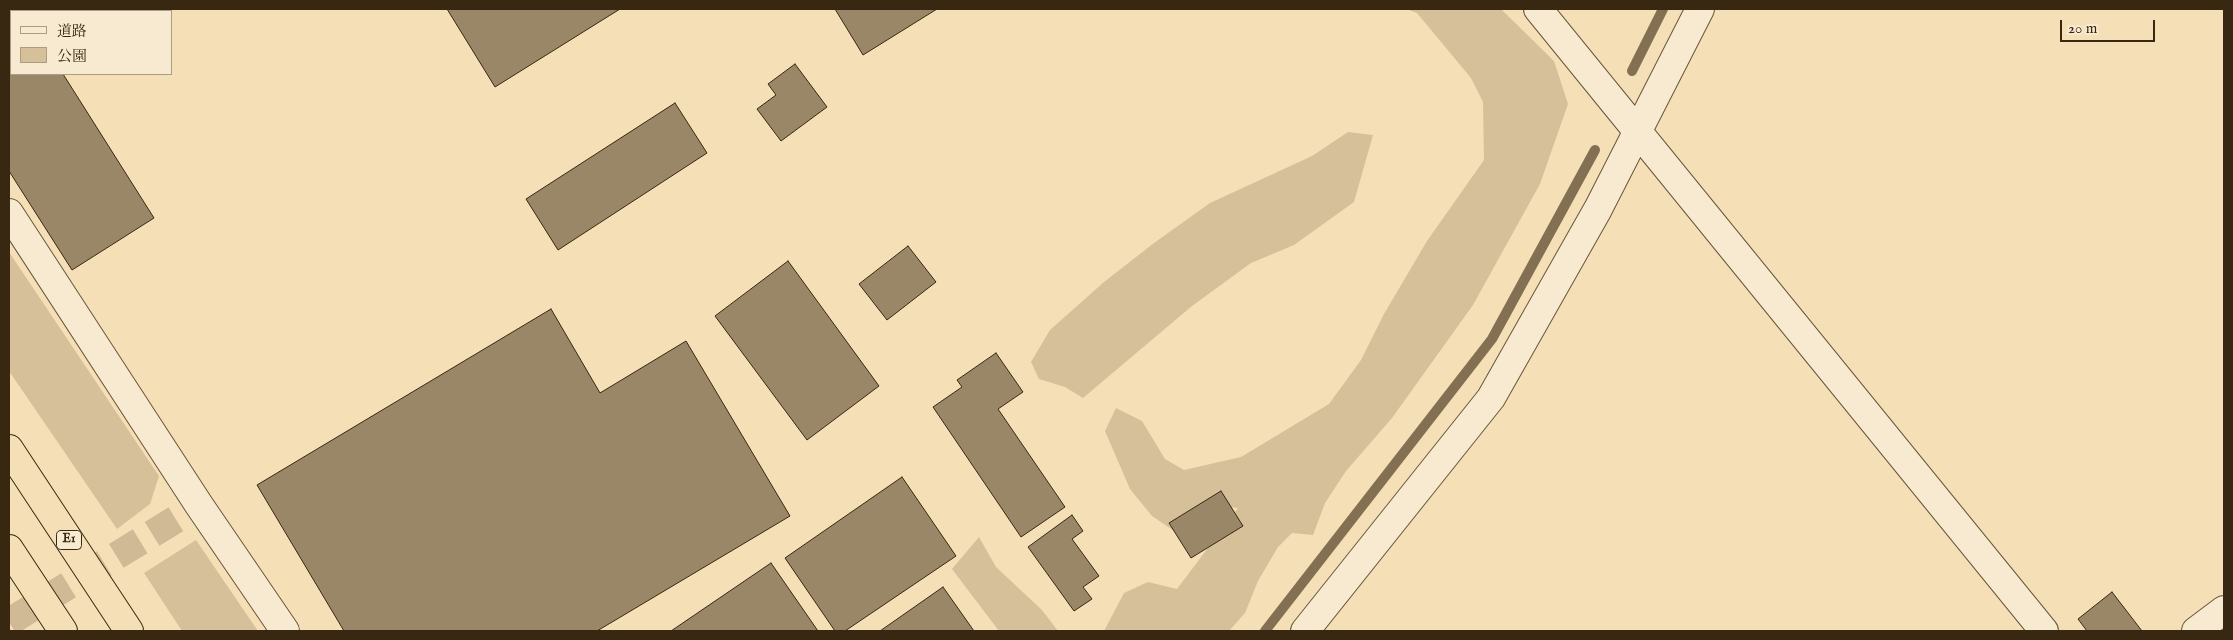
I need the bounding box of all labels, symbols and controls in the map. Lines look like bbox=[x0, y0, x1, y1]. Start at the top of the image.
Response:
legend bbox=[10, 10, 172, 75]
scale bar bbox=[2063, 10, 2158, 42]
text: 20 m bbox=[2068, 19, 2097, 38]
text: 道路 bbox=[57, 22, 87, 41]
text: 公園 bbox=[57, 47, 87, 66]
road number: E1 bbox=[56, 530, 82, 550]

